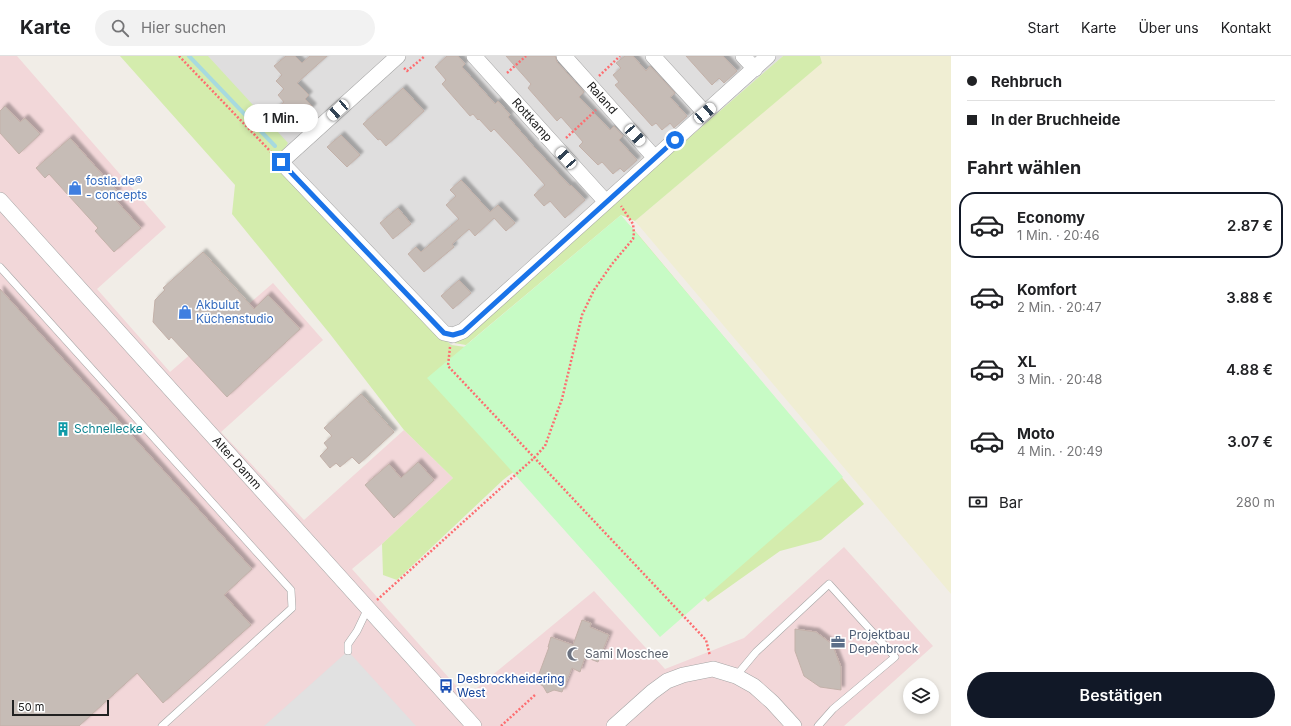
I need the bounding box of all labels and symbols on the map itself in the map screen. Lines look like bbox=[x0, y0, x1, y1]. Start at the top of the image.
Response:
street label: Raland bbox=[584, 78, 621, 117]
street label: Rottkamp bbox=[509, 95, 556, 145]
car bbox=[325, 98, 351, 122]
car bbox=[692, 101, 718, 125]
callout: 1 Min. bbox=[244, 104, 318, 132]
car bbox=[623, 122, 647, 148]
route start bbox=[666, 131, 684, 149]
car bbox=[554, 145, 578, 171]
route end bbox=[272, 153, 290, 171]
place label: fostla.de® - concepts bbox=[86, 173, 147, 202]
shop icon: fostla.de® - concepts bbox=[67, 180, 83, 196]
place label: Akbulut Küchenstudio bbox=[196, 297, 274, 326]
shop icon: Akbulut Küchenstudio bbox=[177, 304, 193, 320]
building icon: Schnellecke bbox=[55, 421, 71, 437]
place label: Schnellecke bbox=[74, 421, 143, 436]
street label: Alter Damm bbox=[210, 433, 265, 492]
place label: Projektbau Depenbrock bbox=[849, 627, 919, 656]
office icon: Projektbau Depenbrock bbox=[830, 634, 846, 650]
mosque icon: Sami Moschee bbox=[566, 646, 582, 662]
place label: Sami Moschee bbox=[585, 646, 669, 661]
place label: Desbrockheidering West bbox=[457, 671, 565, 700]
bus stop icon: Desbrockheidering West bbox=[438, 678, 454, 694]
scale bar bbox=[12, 698, 109, 717]

